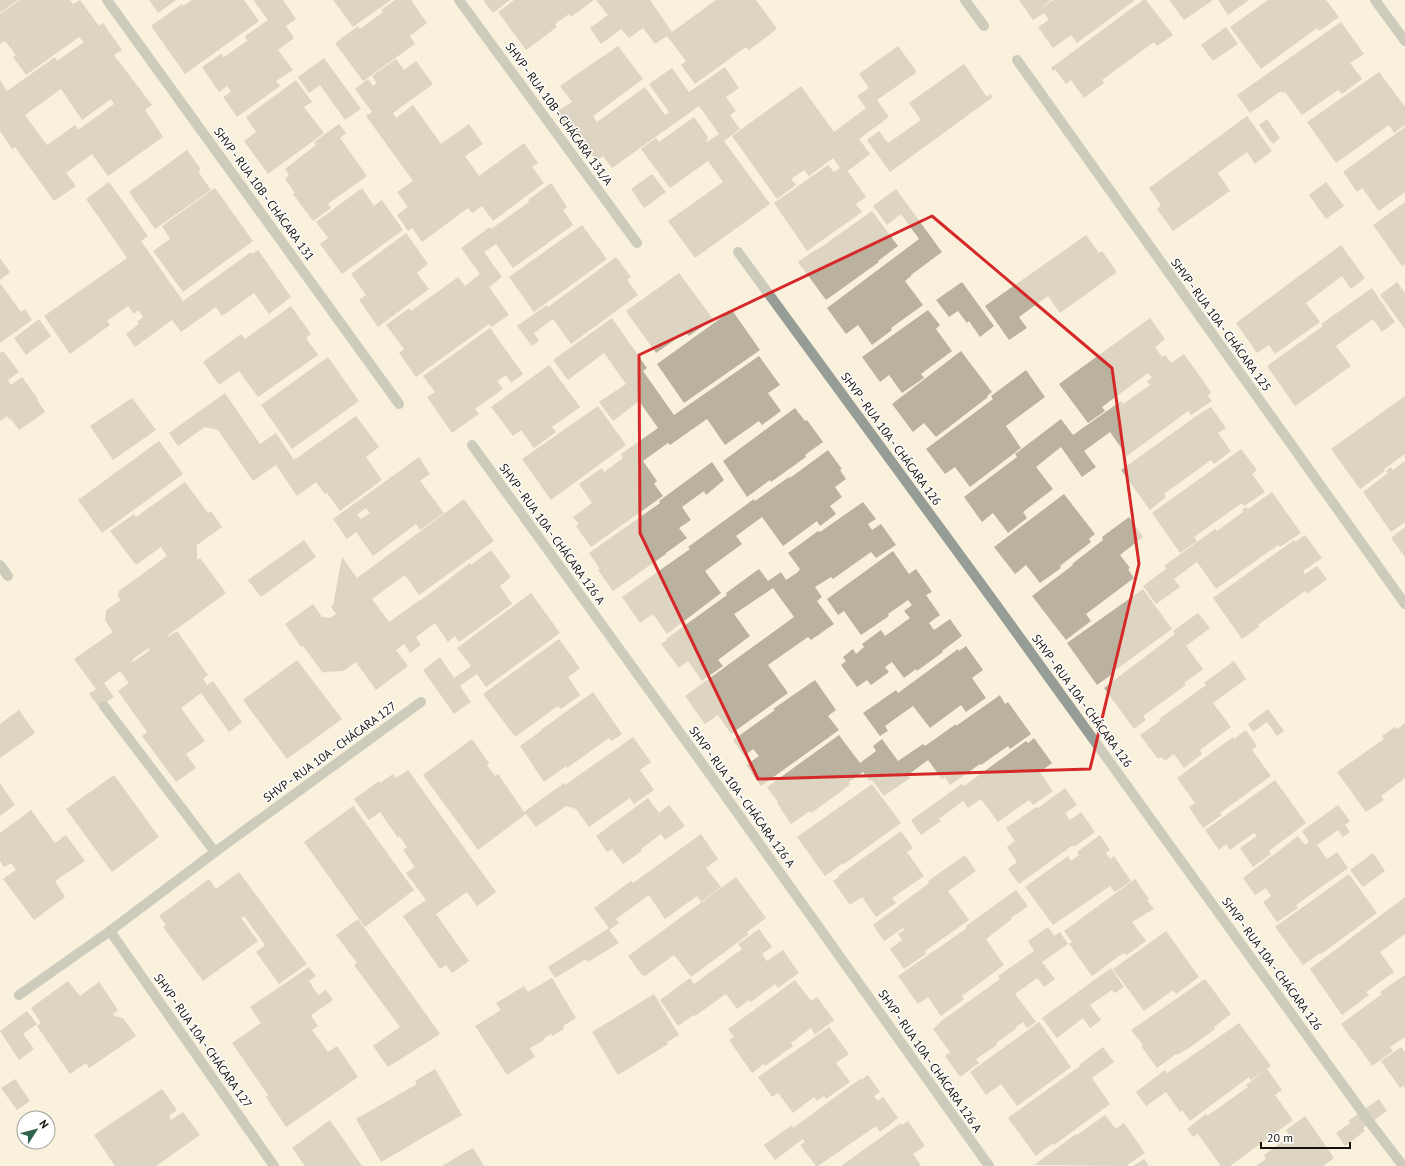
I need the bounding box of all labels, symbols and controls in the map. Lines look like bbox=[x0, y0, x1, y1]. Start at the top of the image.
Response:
street label: SHVP - RUA 10B - CHÁCARA 131/A bbox=[503, 40, 616, 188]
street label: SHVP - RUA 10B - CHÁCARA 131 bbox=[211, 124, 318, 263]
street label: SHVP - RUA 10A - CHÁCARA 125 bbox=[1168, 255, 1275, 394]
street label: SHVP - RUA 10A - CHÁCARA 126 bbox=[838, 369, 945, 508]
street label: SHVP - RUA 10A - CHÁCARA 126 A bbox=[496, 460, 609, 607]
street label: SHVP - RUA 10A - CHÁCARA 126 bbox=[1029, 631, 1136, 770]
street label: SHVP - RUA 10A - CHÁCARA 127 bbox=[260, 698, 399, 805]
street label: SHVP - RUA 10A - CHÁCARA 126 A bbox=[686, 723, 799, 870]
street label: SHVP - RUA 10A - CHÁCARA 126 bbox=[1219, 894, 1326, 1033]
street label: SHVP - RUA 10A - CHÁCARA 127 bbox=[151, 971, 256, 1111]
street label: SHVP - RUA 10A - CHÁCARA 126 A bbox=[875, 987, 985, 1135]
north arrow bbox=[16, 1110, 56, 1150]
text: N bbox=[36, 1117, 52, 1131]
scale bar bbox=[1261, 1124, 1350, 1150]
text: 20 m bbox=[1267, 1130, 1293, 1145]

